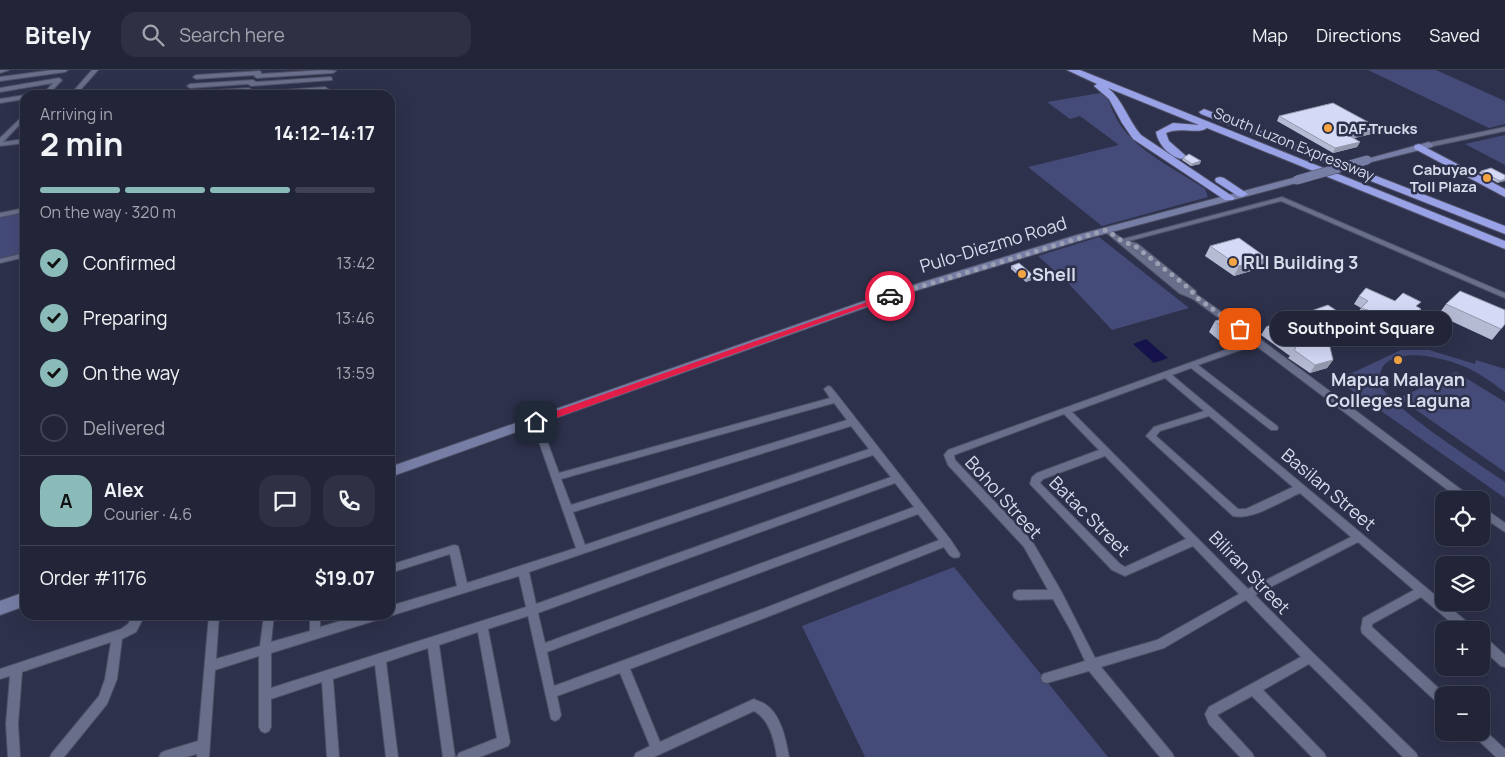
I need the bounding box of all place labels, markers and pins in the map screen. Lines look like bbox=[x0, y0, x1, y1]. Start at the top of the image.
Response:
place label: DAF Trucks bbox=[1338, 118, 1418, 139]
marker: DAF Trucks bbox=[1322, 122, 1334, 134]
place label: Cabuyao Toll Plaza bbox=[1410, 159, 1477, 197]
marker: Cabuyao Toll Plaza bbox=[1481, 172, 1493, 184]
place label: RLI Building 3 bbox=[1243, 250, 1358, 274]
marker: RLI Building 3 bbox=[1227, 256, 1239, 268]
place label: Shell bbox=[1032, 262, 1076, 286]
marker: Shell bbox=[1016, 268, 1028, 280]
pin bbox=[1219, 308, 1261, 350]
callout: Southpoint Square bbox=[1270, 312, 1452, 346]
marker: Mapua Malayan Colleges Laguna bbox=[1392, 354, 1404, 366]
place label: Mapua Malayan Colleges Laguna bbox=[1326, 367, 1470, 412]
pin bbox=[515, 401, 557, 443]

